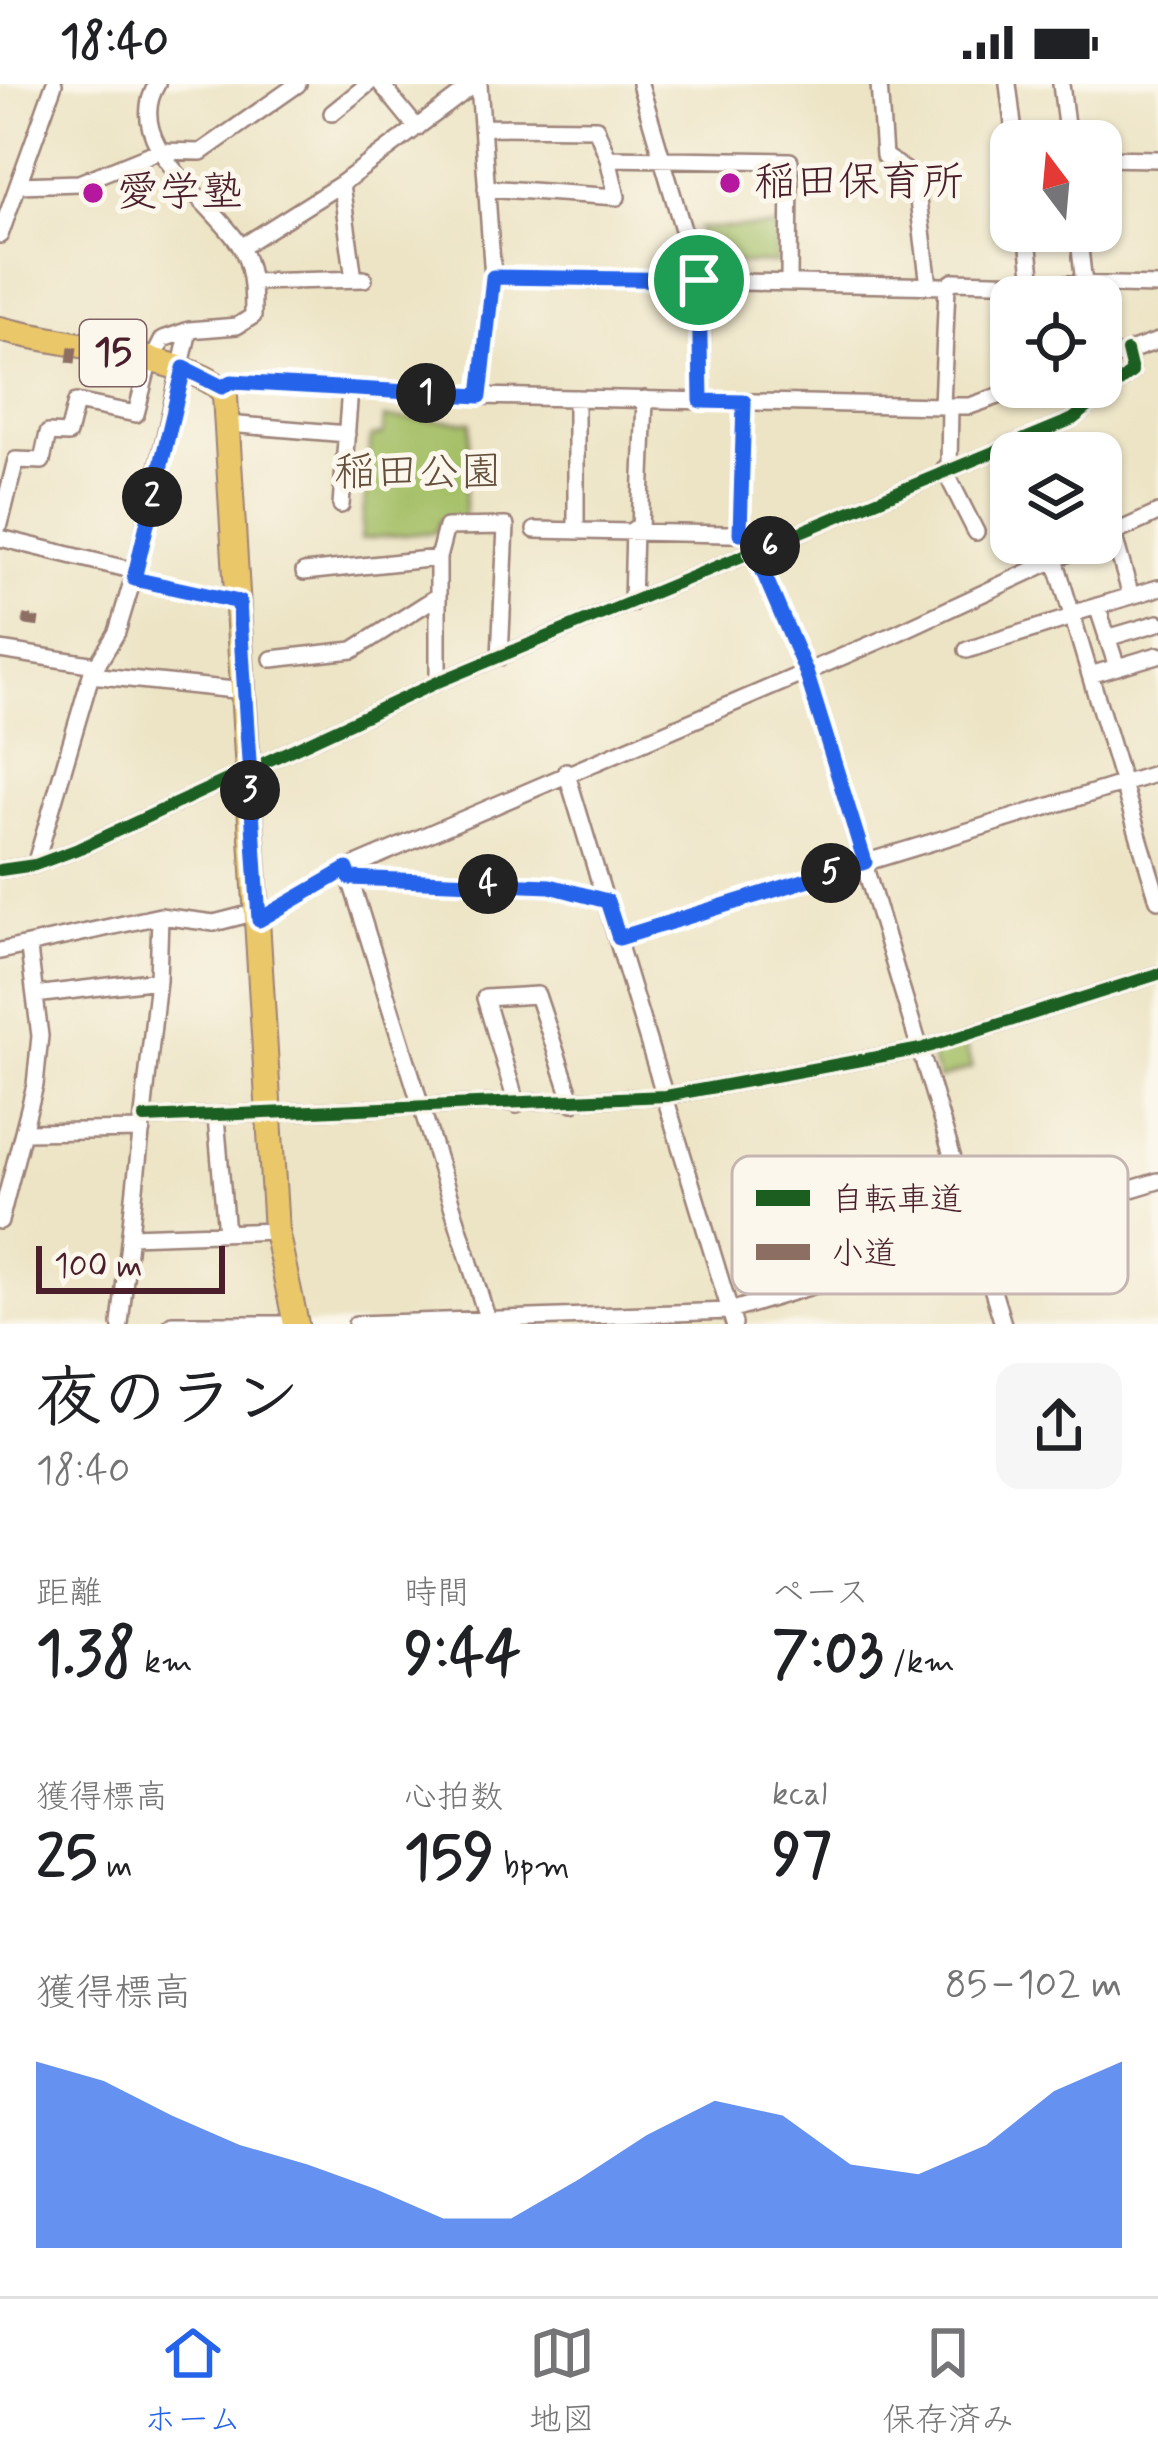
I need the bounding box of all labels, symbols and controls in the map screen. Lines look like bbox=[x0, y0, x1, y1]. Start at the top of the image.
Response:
text: 18:40 bbox=[60, 13, 169, 72]
north arrow bbox=[990, 120, 1122, 252]
map controls bbox=[990, 120, 1122, 564]
place label: 稲田保育所 bbox=[754, 156, 964, 211]
place label: 愛学塾 bbox=[117, 166, 243, 221]
marker: 稲田保育所 bbox=[717, 170, 743, 196]
marker: 愛学塾 bbox=[80, 180, 106, 206]
pin bbox=[648, 229, 750, 331]
icon: arrive bbox=[666, 247, 732, 313]
button: locate bbox=[990, 276, 1122, 408]
road number: 15 bbox=[80, 320, 146, 386]
pin: 1 bbox=[396, 363, 456, 423]
text: 1 bbox=[419, 371, 433, 415]
button: layers bbox=[990, 432, 1122, 564]
park label: 稲田公園 bbox=[334, 446, 502, 501]
pin: 2 bbox=[122, 467, 182, 527]
text: 2 bbox=[144, 475, 160, 519]
pin: 6 bbox=[740, 516, 800, 576]
text: 6 bbox=[762, 524, 778, 568]
pin: 3 bbox=[220, 760, 280, 820]
text: 3 bbox=[243, 768, 257, 812]
pin: 5 bbox=[801, 843, 861, 903]
text: 5 bbox=[821, 851, 841, 895]
pin: 4 bbox=[458, 854, 518, 914]
text: 4 bbox=[478, 862, 498, 906]
legend bbox=[732, 1156, 1128, 1294]
text: 自転車道 bbox=[831, 1179, 963, 1223]
text: 小道 bbox=[831, 1233, 897, 1277]
scale bar bbox=[36, 1240, 225, 1293]
text: 100 m bbox=[54, 1245, 143, 1289]
text: 夜のラン bbox=[36, 1358, 300, 1444]
button: share bbox=[996, 1363, 1122, 1489]
text: 18:40 bbox=[36, 1446, 130, 1497]
text: 距離 bbox=[36, 1572, 102, 1616]
text: 時間 bbox=[404, 1572, 470, 1616]
text: ペース bbox=[772, 1572, 869, 1616]
text: 1.38 bbox=[36, 1616, 135, 1695]
text: 9:44 bbox=[404, 1616, 521, 1695]
text: 7:03 bbox=[772, 1616, 883, 1695]
text: km bbox=[135, 1641, 192, 1685]
text: /km bbox=[883, 1641, 955, 1685]
text: kcal bbox=[772, 1773, 827, 1817]
text: 獲得標高 bbox=[36, 1776, 168, 1820]
text: 心拍数 bbox=[404, 1776, 503, 1820]
text: 97 bbox=[772, 1817, 832, 1896]
text: 25 bbox=[36, 1820, 97, 1899]
text: 159 bbox=[404, 1820, 494, 1899]
text: m bbox=[97, 1845, 133, 1889]
text: bpm bbox=[494, 1845, 570, 1889]
text: 85–102 m bbox=[945, 1960, 1122, 2011]
text: 獲得標高 bbox=[36, 1969, 192, 2020]
tab: ホーム bbox=[144, 2320, 241, 2443]
tab: 地図 bbox=[529, 2320, 595, 2443]
tab: 保存済み bbox=[882, 2320, 1014, 2443]

